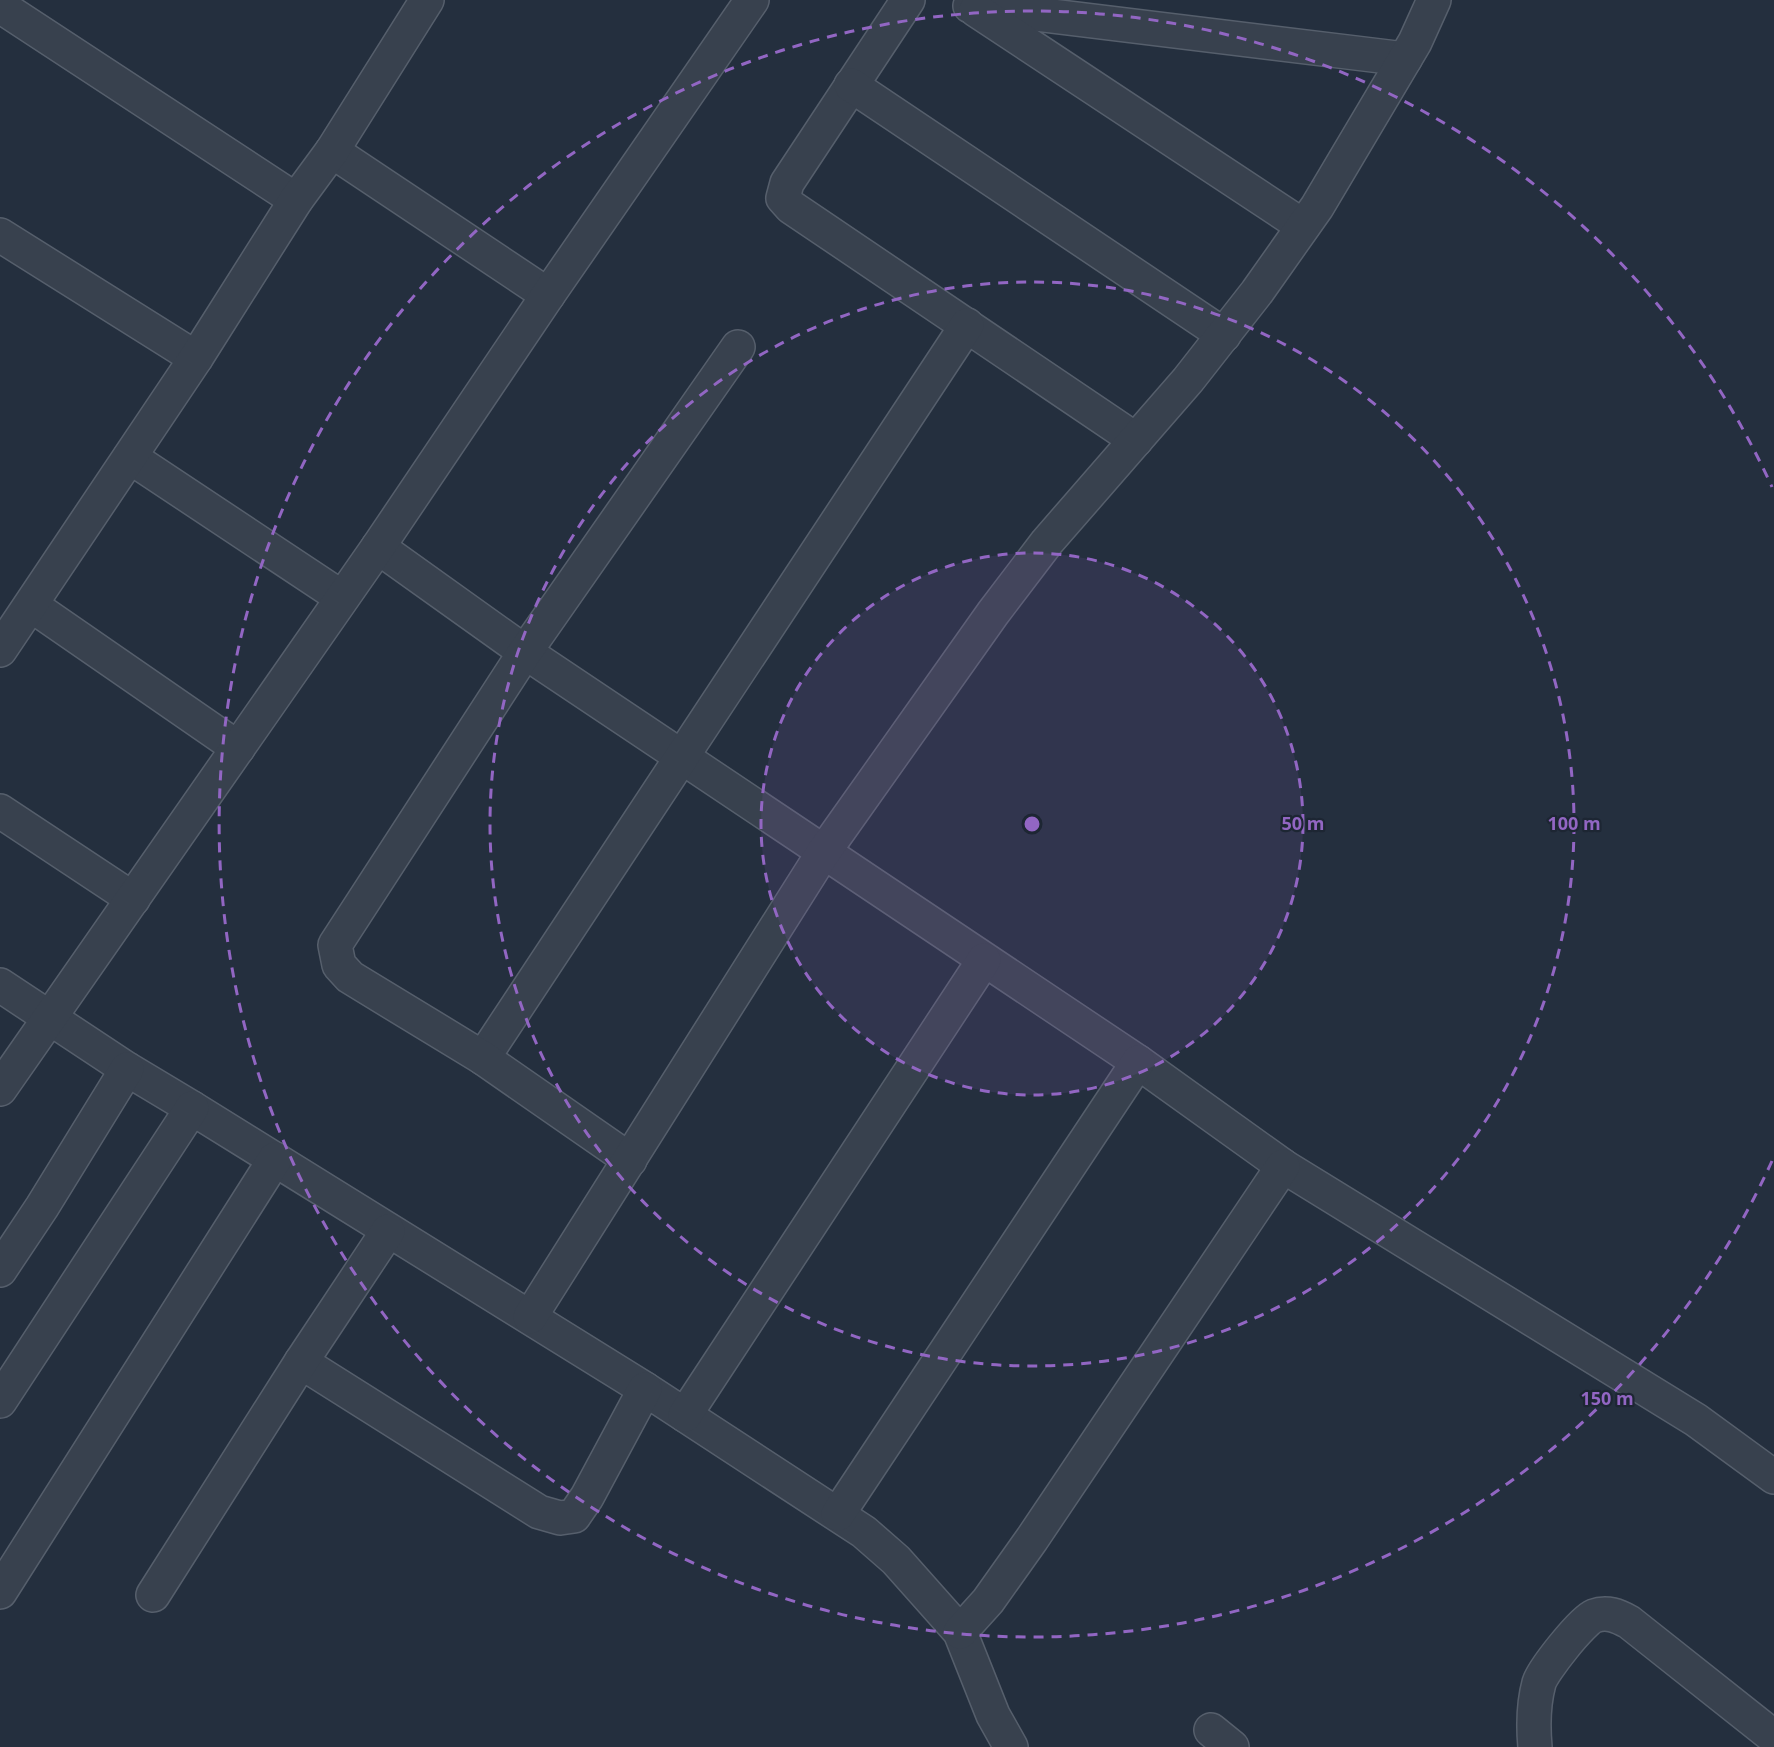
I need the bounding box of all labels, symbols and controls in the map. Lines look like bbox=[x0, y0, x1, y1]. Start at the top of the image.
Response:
text: 50 m bbox=[1282, 811, 1324, 835]
text: 100 m bbox=[1547, 811, 1601, 835]
centre of rings bbox=[1022, 814, 1042, 834]
text: 150 m bbox=[1580, 1386, 1634, 1410]

